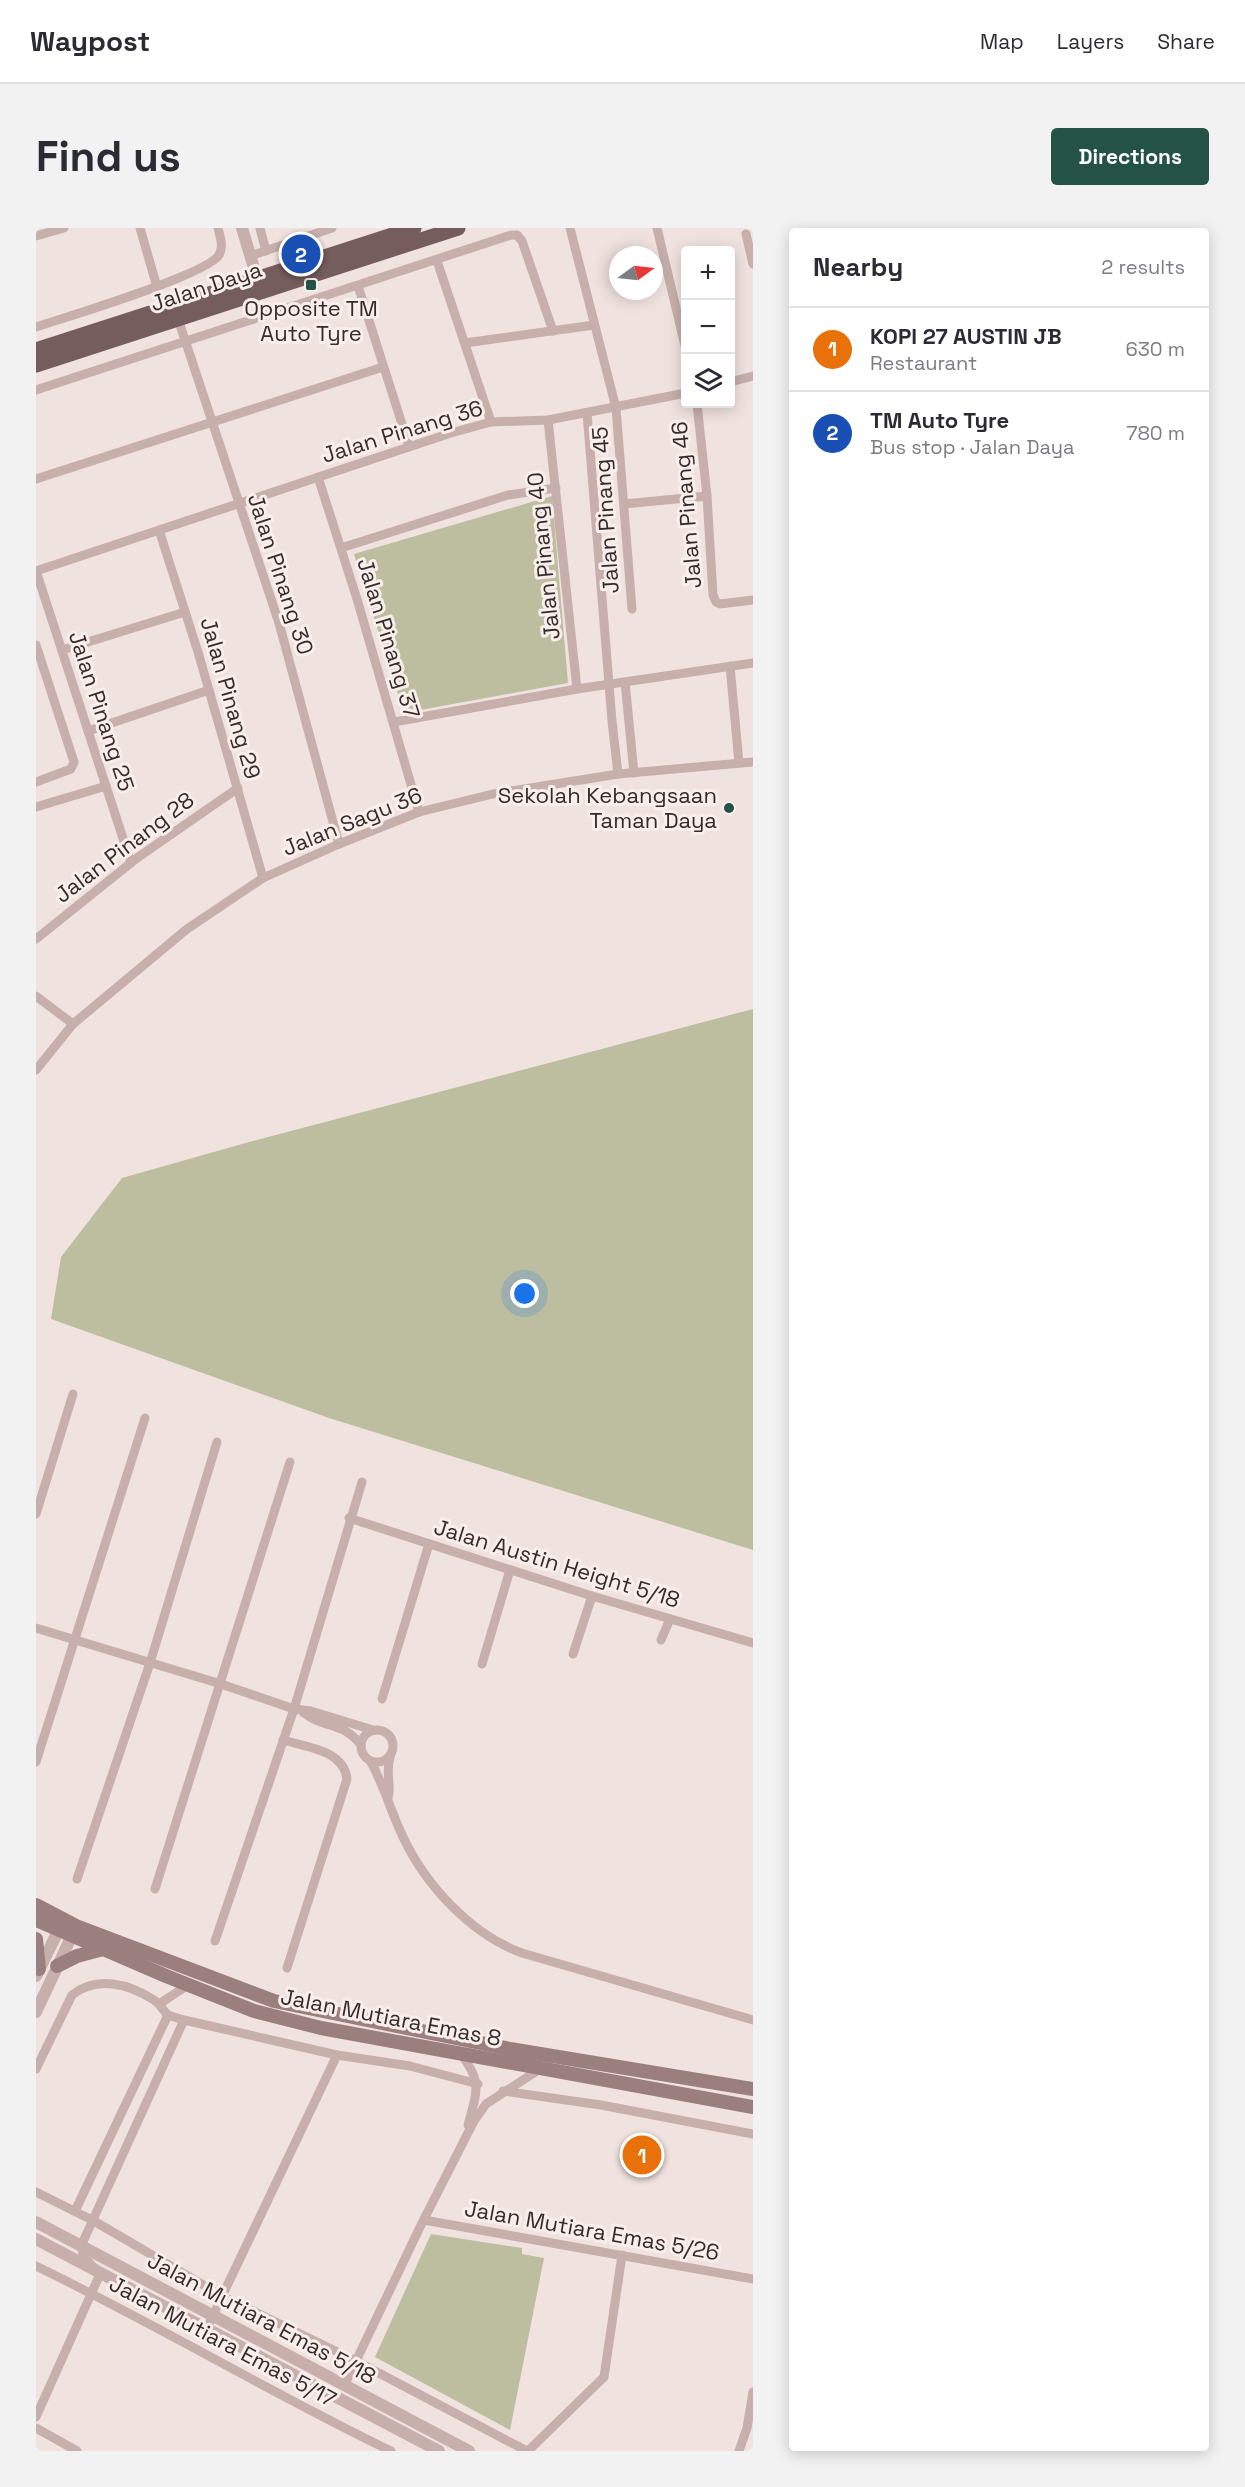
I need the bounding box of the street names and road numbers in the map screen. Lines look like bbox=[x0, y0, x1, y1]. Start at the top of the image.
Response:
street label: Jalan Daya bbox=[147, 255, 266, 317]
street label: Jalan Pinang 36 bbox=[318, 393, 486, 469]
street label: Jalan Pinang 46 bbox=[665, 420, 707, 590]
street label: Jalan Pinang 45 bbox=[585, 426, 625, 594]
street label: Jalan Pinang 40 bbox=[520, 471, 566, 641]
street label: Jalan Pinang 30 bbox=[242, 490, 320, 658]
street label: Jalan Pinang 37 bbox=[351, 555, 427, 721]
street label: Jalan Pinang 29 bbox=[195, 614, 267, 782]
street label: Jalan Pinang 25 bbox=[63, 627, 141, 795]
street label: Jalan Sagu 36 bbox=[278, 780, 426, 862]
street label: Jalan Pinang 28 bbox=[49, 785, 199, 909]
street label: Jalan Austin Height 5/18 bbox=[431, 1512, 683, 1614]
street label: Jalan Mutiara Emas 8 bbox=[278, 1982, 504, 2052]
street label: Jalan Mutiara Emas 5/26 bbox=[462, 2194, 722, 2266]
street label: Jalan Mutiara Emas 5/18 bbox=[143, 2246, 381, 2390]
street label: Jalan Mutiara Emas 5/17 bbox=[105, 2269, 341, 2413]

